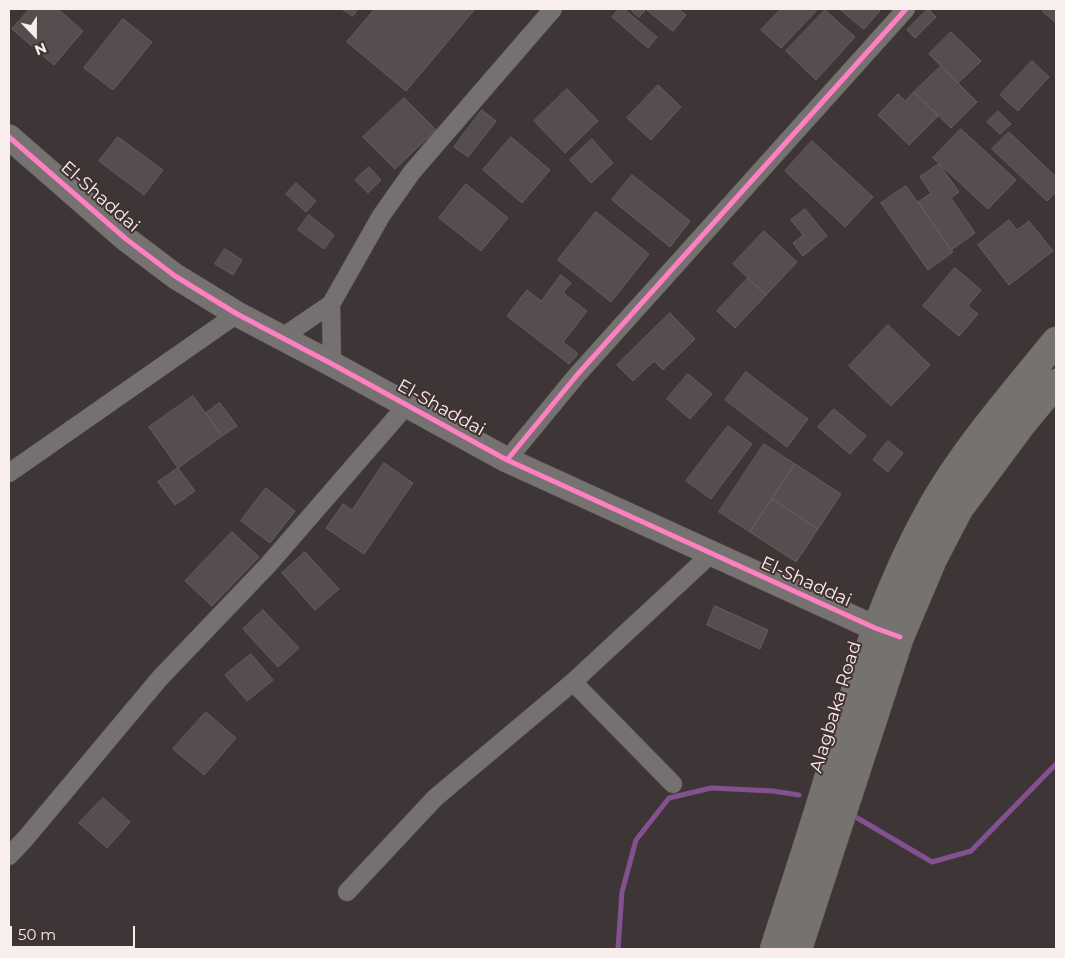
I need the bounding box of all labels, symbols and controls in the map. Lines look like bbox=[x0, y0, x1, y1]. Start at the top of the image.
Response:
north arrow bbox=[10, 10, 60, 60]
text: N bbox=[32, 38, 49, 59]
street label: El-Shaddai bbox=[56, 157, 144, 237]
street label: El-Shaddai bbox=[393, 375, 489, 441]
street label: El-Shaddai bbox=[757, 552, 855, 612]
street label: Alagbaka Road bbox=[806, 639, 866, 775]
scale bar bbox=[12, 916, 138, 948]
text: 50 m bbox=[18, 925, 56, 944]

